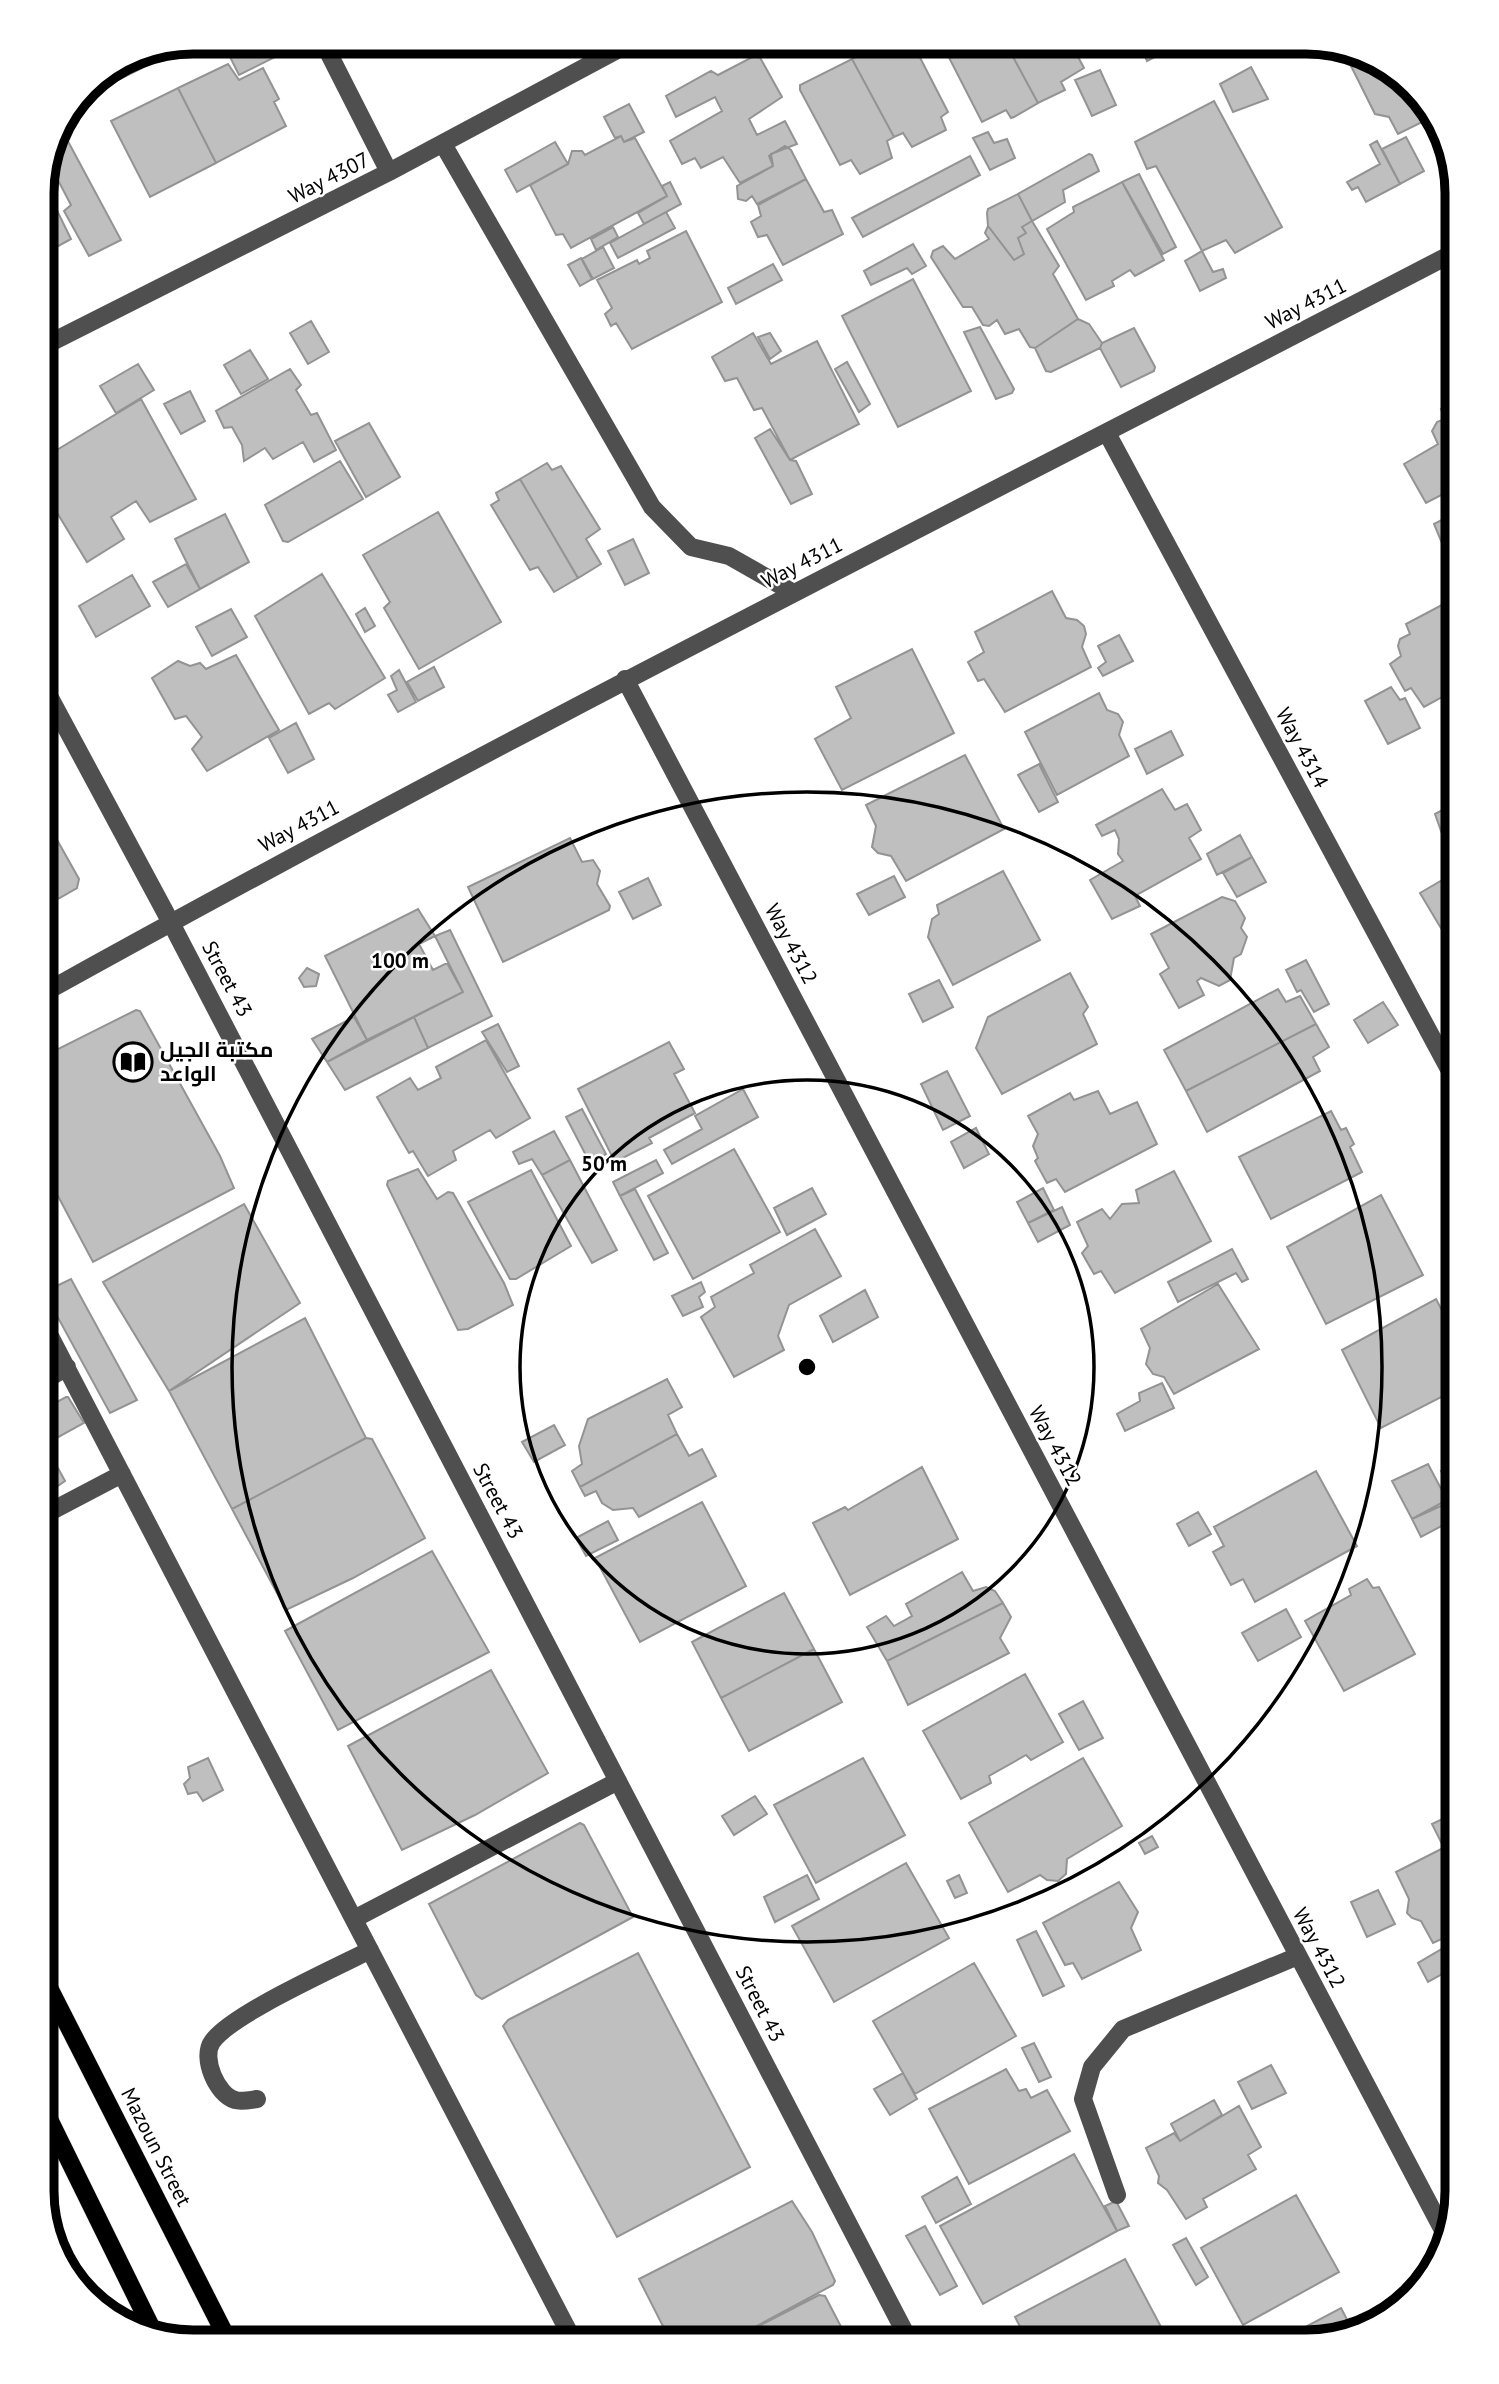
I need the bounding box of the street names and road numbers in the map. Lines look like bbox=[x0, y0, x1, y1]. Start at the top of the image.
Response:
street label: Way 4307 bbox=[284, 146, 374, 209]
street label: Way 4311 bbox=[1261, 272, 1351, 335]
street label: Way 4311 bbox=[757, 531, 847, 594]
street label: Way 4314 bbox=[1270, 703, 1335, 793]
street label: Way 4311 bbox=[254, 793, 344, 858]
street label: Way 4312 bbox=[759, 899, 824, 989]
street label: Street 43 bbox=[196, 936, 259, 1021]
street label: Way 4312 bbox=[1023, 1401, 1088, 1491]
street label: Street 43 bbox=[467, 1458, 530, 1543]
street label: Way 4312 bbox=[1287, 1903, 1352, 1993]
street label: Street 43 bbox=[730, 1961, 791, 2046]
street label: Mazoun Street bbox=[115, 2083, 198, 2211]

